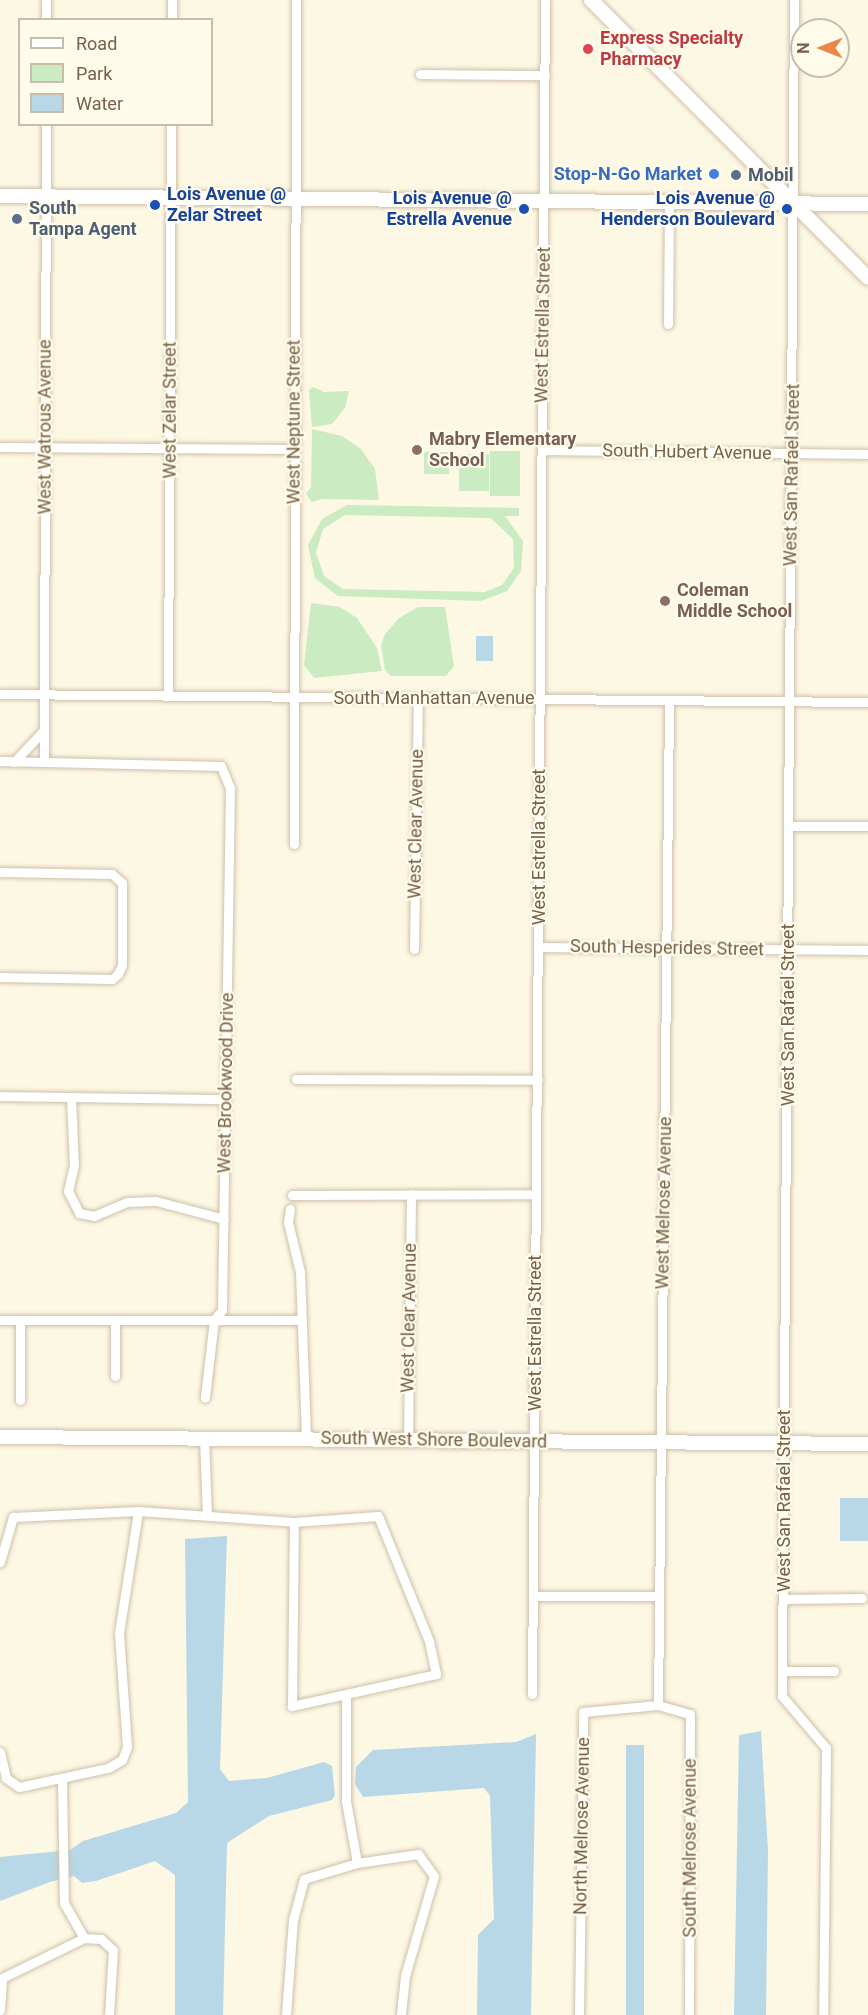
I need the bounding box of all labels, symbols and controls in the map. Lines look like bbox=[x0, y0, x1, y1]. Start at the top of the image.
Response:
legend bbox=[18, 18, 213, 126]
north arrow bbox=[790, 18, 850, 78]
place label: Express Specialty Pharmacy bbox=[600, 28, 743, 70]
text: Road bbox=[76, 33, 117, 54]
marker: Express Specialty Pharmacy bbox=[581, 42, 595, 56]
text: N bbox=[794, 42, 813, 54]
text: Park bbox=[76, 63, 112, 84]
text: Water bbox=[76, 93, 123, 114]
place label: Stop-N-Go Market bbox=[554, 163, 702, 185]
place label: Mobil bbox=[748, 164, 794, 186]
marker: Stop-N-Go Market bbox=[707, 167, 721, 181]
marker: Mobil bbox=[729, 168, 743, 182]
place label: Lois Avenue @ Zelar Street bbox=[167, 184, 286, 226]
place label: Lois Avenue @ Estrella Avenue bbox=[386, 188, 512, 230]
place label: Lois Avenue @ Henderson Boulevard bbox=[601, 188, 775, 230]
place label: South Tampa Agent bbox=[29, 198, 137, 240]
marker: Lois Avenue @ Zelar Street bbox=[148, 198, 162, 212]
marker: Lois Avenue @ Estrella Avenue bbox=[517, 202, 531, 216]
marker: Lois Avenue @ Henderson Boulevard bbox=[780, 202, 794, 216]
marker: South Tampa Agent bbox=[10, 212, 24, 226]
street label: West Estrella Street bbox=[531, 247, 555, 403]
street label: West Watrous Avenue bbox=[34, 340, 56, 514]
street label: West Neptune Street bbox=[283, 340, 305, 504]
street label: West Zelar Street bbox=[159, 341, 181, 479]
street label: West San Rafael Street bbox=[780, 384, 804, 566]
place label: Mabry Elementary School bbox=[429, 429, 576, 472]
street label: South Hubert Avenue bbox=[602, 440, 772, 464]
marker: Mabry Elementary School bbox=[410, 443, 424, 457]
place label: Coleman Middle School bbox=[677, 580, 792, 622]
marker: Coleman Middle School bbox=[658, 594, 672, 608]
street label: South Manhattan Avenue bbox=[333, 687, 535, 709]
street label: West Clear Avenue bbox=[404, 749, 428, 899]
street label: West Estrella Street bbox=[528, 769, 550, 925]
street label: West San Rafael Street bbox=[777, 924, 799, 1106]
street label: South Hesperides Street bbox=[570, 936, 764, 960]
street label: West Brookwood Drive bbox=[214, 992, 238, 1174]
street label: West Melrose Avenue bbox=[652, 1116, 676, 1290]
street label: West Clear Avenue bbox=[397, 1243, 421, 1393]
street label: West Estrella Street bbox=[524, 1255, 546, 1411]
street label: West San Rafael Street bbox=[773, 1410, 795, 1592]
street label: South West Shore Boulevard bbox=[321, 1427, 547, 1453]
street label: North Melrose Avenue bbox=[570, 1737, 594, 1915]
street label: South Melrose Avenue bbox=[679, 1758, 701, 1938]

